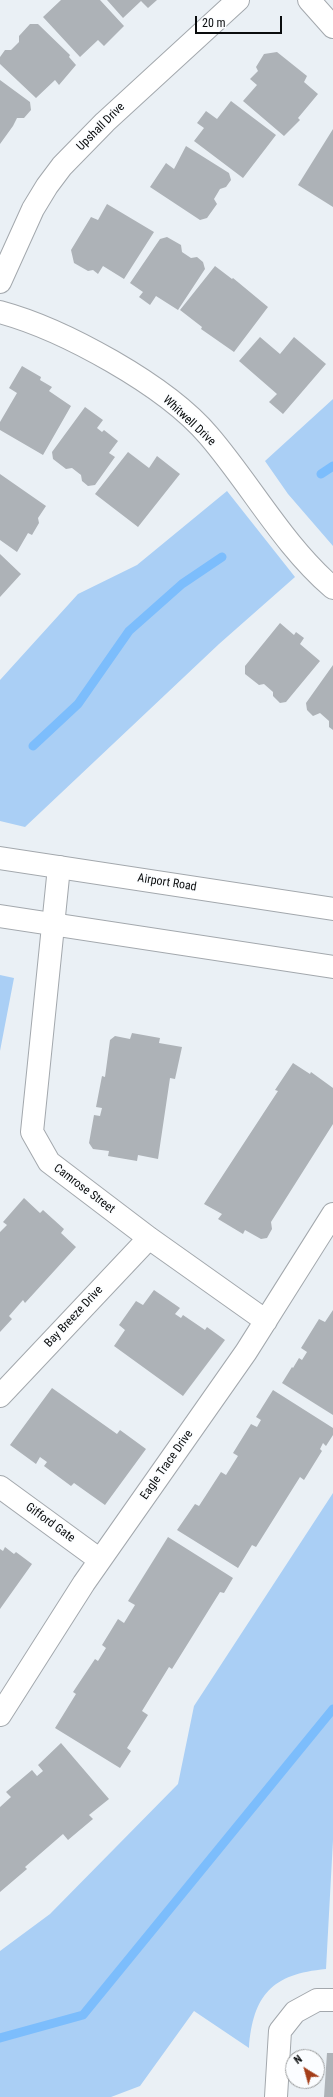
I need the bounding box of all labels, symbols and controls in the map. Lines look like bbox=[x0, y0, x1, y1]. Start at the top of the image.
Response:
scale bar bbox=[197, 8, 284, 34]
text: 20 m bbox=[202, 16, 226, 30]
street label: Upshall Drive bbox=[74, 100, 128, 154]
street label: Whitwell Drive bbox=[160, 393, 218, 449]
street label: Airport Road bbox=[136, 871, 198, 895]
street label: Camrose Street bbox=[50, 1161, 118, 1217]
street label: Bay Breeze Drive bbox=[42, 1283, 106, 1351]
street label: Eagle Trace Drive bbox=[138, 1427, 196, 1503]
street label: Gifford Gate bbox=[22, 1500, 78, 1546]
north arrow bbox=[285, 2049, 325, 2089]
text: N bbox=[291, 2053, 305, 2067]

